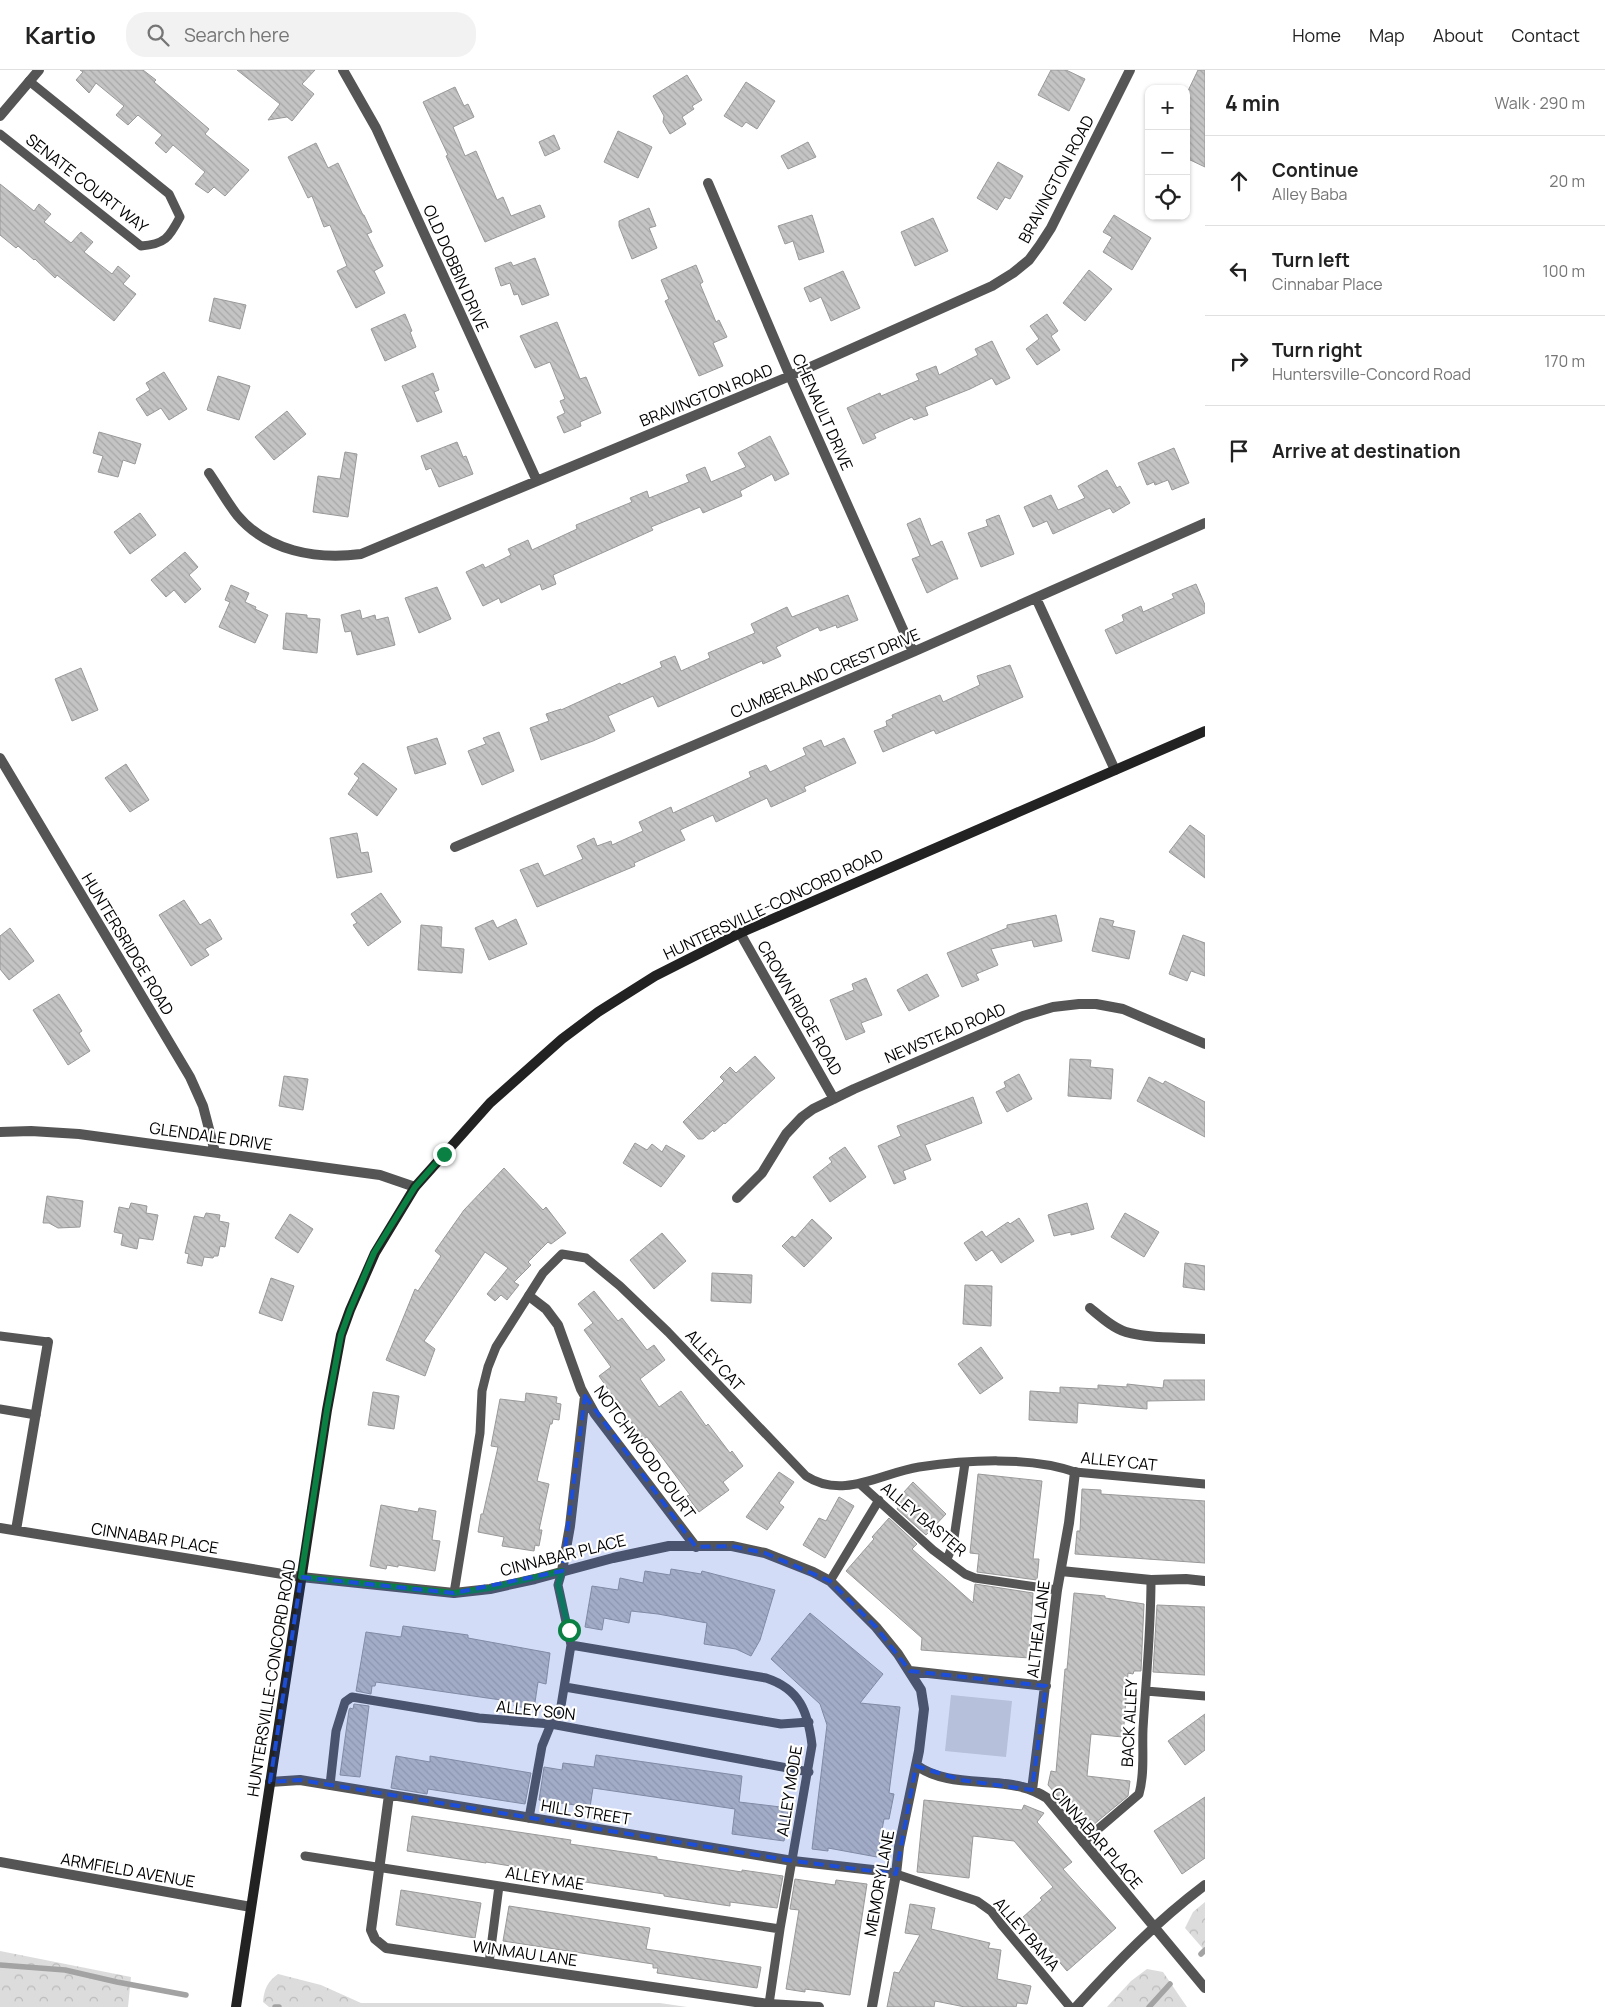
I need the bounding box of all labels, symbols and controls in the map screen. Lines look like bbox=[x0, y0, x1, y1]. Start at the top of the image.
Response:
search box bbox=[126, 12, 476, 57]
text: Kartio bbox=[25, 18, 96, 51]
icon: search bbox=[144, 21, 172, 49]
text: Search here bbox=[184, 22, 290, 48]
text: Home bbox=[1292, 23, 1341, 47]
text: Map bbox=[1369, 23, 1405, 47]
text: About bbox=[1433, 23, 1483, 47]
text: Contact bbox=[1511, 23, 1580, 47]
map controls bbox=[1145, 85, 1190, 220]
button: + bbox=[1145, 85, 1190, 130]
text: 4 min bbox=[1225, 89, 1280, 117]
text: Walk · 290 m bbox=[1495, 92, 1585, 114]
street label: BRAVINGTON ROAD bbox=[1013, 111, 1099, 247]
street label: SENATE COURT WAY bbox=[21, 128, 153, 238]
button: − bbox=[1145, 130, 1190, 175]
text: Continue bbox=[1272, 157, 1358, 183]
icon: ahead bbox=[1225, 167, 1253, 195]
text: 20 m bbox=[1549, 170, 1585, 192]
button: locate bbox=[1145, 175, 1190, 220]
text: Alley Baba bbox=[1272, 183, 1348, 205]
street label: OLD DOBBIN DRIVE bbox=[418, 201, 494, 335]
text: Turn left bbox=[1272, 247, 1350, 273]
icon: left bbox=[1225, 257, 1253, 285]
text: 100 m bbox=[1542, 260, 1585, 282]
text: Cinnabar Place bbox=[1272, 273, 1383, 295]
text: Turn right bbox=[1272, 337, 1362, 363]
icon: right bbox=[1225, 347, 1253, 375]
street label: CHENAULT DRIVE bbox=[787, 350, 859, 474]
text: 170 m bbox=[1544, 350, 1585, 372]
street label: BRAVINGTON ROAD bbox=[636, 358, 776, 432]
text: Huntersville-Concord Road bbox=[1272, 363, 1471, 385]
icon: arrive bbox=[1225, 437, 1253, 465]
text: Arrive at destination bbox=[1272, 438, 1461, 464]
street label: CUMBERLAND CREST DRIVE bbox=[727, 623, 923, 723]
street label: HUNTERSVILLE-CONCORD ROAD bbox=[659, 843, 887, 965]
street label: HUNTERSRIDGE ROAD bbox=[77, 869, 179, 1019]
street label: CROWN RIDGE ROAD bbox=[752, 937, 848, 1080]
street label: NEWSTEAD ROAD bbox=[881, 997, 1009, 1068]
street label: GLENDALE DRIVE bbox=[148, 1116, 274, 1156]
route end bbox=[433, 1143, 456, 1166]
street label: ALLEY CAT bbox=[681, 1324, 750, 1396]
street label: NOTCHWOOD COURT bbox=[589, 1381, 701, 1523]
street label: ALLEY CAT bbox=[1080, 1446, 1159, 1476]
street label: ALLEY BASTER bbox=[877, 1477, 971, 1561]
street label: CINNABAR PLACE bbox=[90, 1517, 220, 1559]
street label: CINNABAR PLACE bbox=[498, 1529, 628, 1581]
street label: HUNTERSVILLE-CONCORD ROAD bbox=[241, 1557, 301, 1798]
street label: ALTHEA LANE bbox=[1021, 1579, 1055, 1679]
route start bbox=[558, 1619, 581, 1642]
street label: BACK ALLEY bbox=[1116, 1678, 1142, 1767]
street label: ALLEY SON bbox=[495, 1695, 577, 1725]
street label: ALLEY MODE bbox=[771, 1744, 807, 1838]
street label: CINNABAR PLACE bbox=[1046, 1782, 1148, 1894]
street label: HILL STREET bbox=[539, 1794, 633, 1830]
street label: MEMORY LANE bbox=[859, 1828, 899, 1938]
street label: ARMFIELD AVENUE bbox=[59, 1847, 197, 1893]
street label: ALLEY MAE bbox=[504, 1861, 586, 1895]
street label: ALLEY BAMA bbox=[989, 1893, 1065, 1975]
street label: WINMAU LANE bbox=[471, 1935, 579, 1971]

